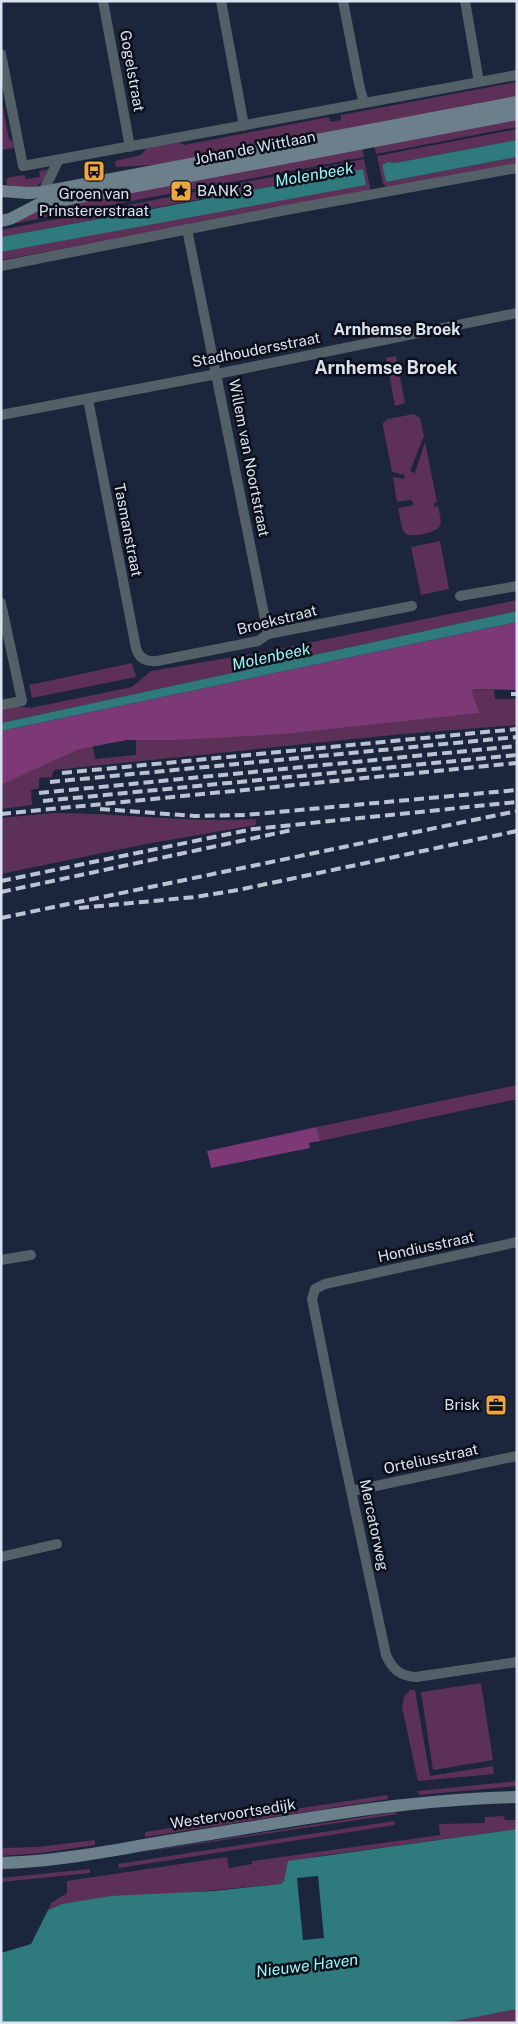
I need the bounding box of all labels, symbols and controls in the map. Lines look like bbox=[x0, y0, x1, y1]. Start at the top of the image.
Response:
street label: Gogelstraat bbox=[117, 29, 148, 113]
street label: Johan de Wittlaan bbox=[193, 127, 317, 168]
water label: Molenbeek bbox=[273, 158, 355, 191]
bus stop icon: Groen van Prinstererstraat bbox=[82, 159, 106, 183]
place icon: BANK 3 bbox=[169, 179, 193, 203]
place label: BANK 3 bbox=[197, 182, 252, 199]
place label: Groen van Prinstererstraat bbox=[39, 185, 149, 219]
district label: Arnhemse Broek bbox=[333, 320, 461, 339]
street label: Stadhoudersstraat bbox=[190, 329, 322, 370]
district label: Arnhemse Broek bbox=[315, 357, 458, 378]
street label: Willem van Noortstraat bbox=[226, 378, 273, 538]
street label: Tasmanstraat bbox=[111, 482, 146, 578]
street label: Broekstraat bbox=[235, 601, 319, 638]
water label: Molenbeek bbox=[230, 639, 312, 674]
street label: Hondiusstraat bbox=[376, 1228, 476, 1265]
office icon: Brisk bbox=[484, 1393, 508, 1417]
place label: Brisk bbox=[444, 1396, 480, 1413]
street label: Orteliusstraat bbox=[382, 1440, 480, 1477]
street label: Mercatorweg bbox=[357, 1478, 392, 1572]
street label: Westervoortsedijk bbox=[169, 1795, 297, 1832]
water label: Nieuwe Haven bbox=[255, 1950, 359, 1981]

